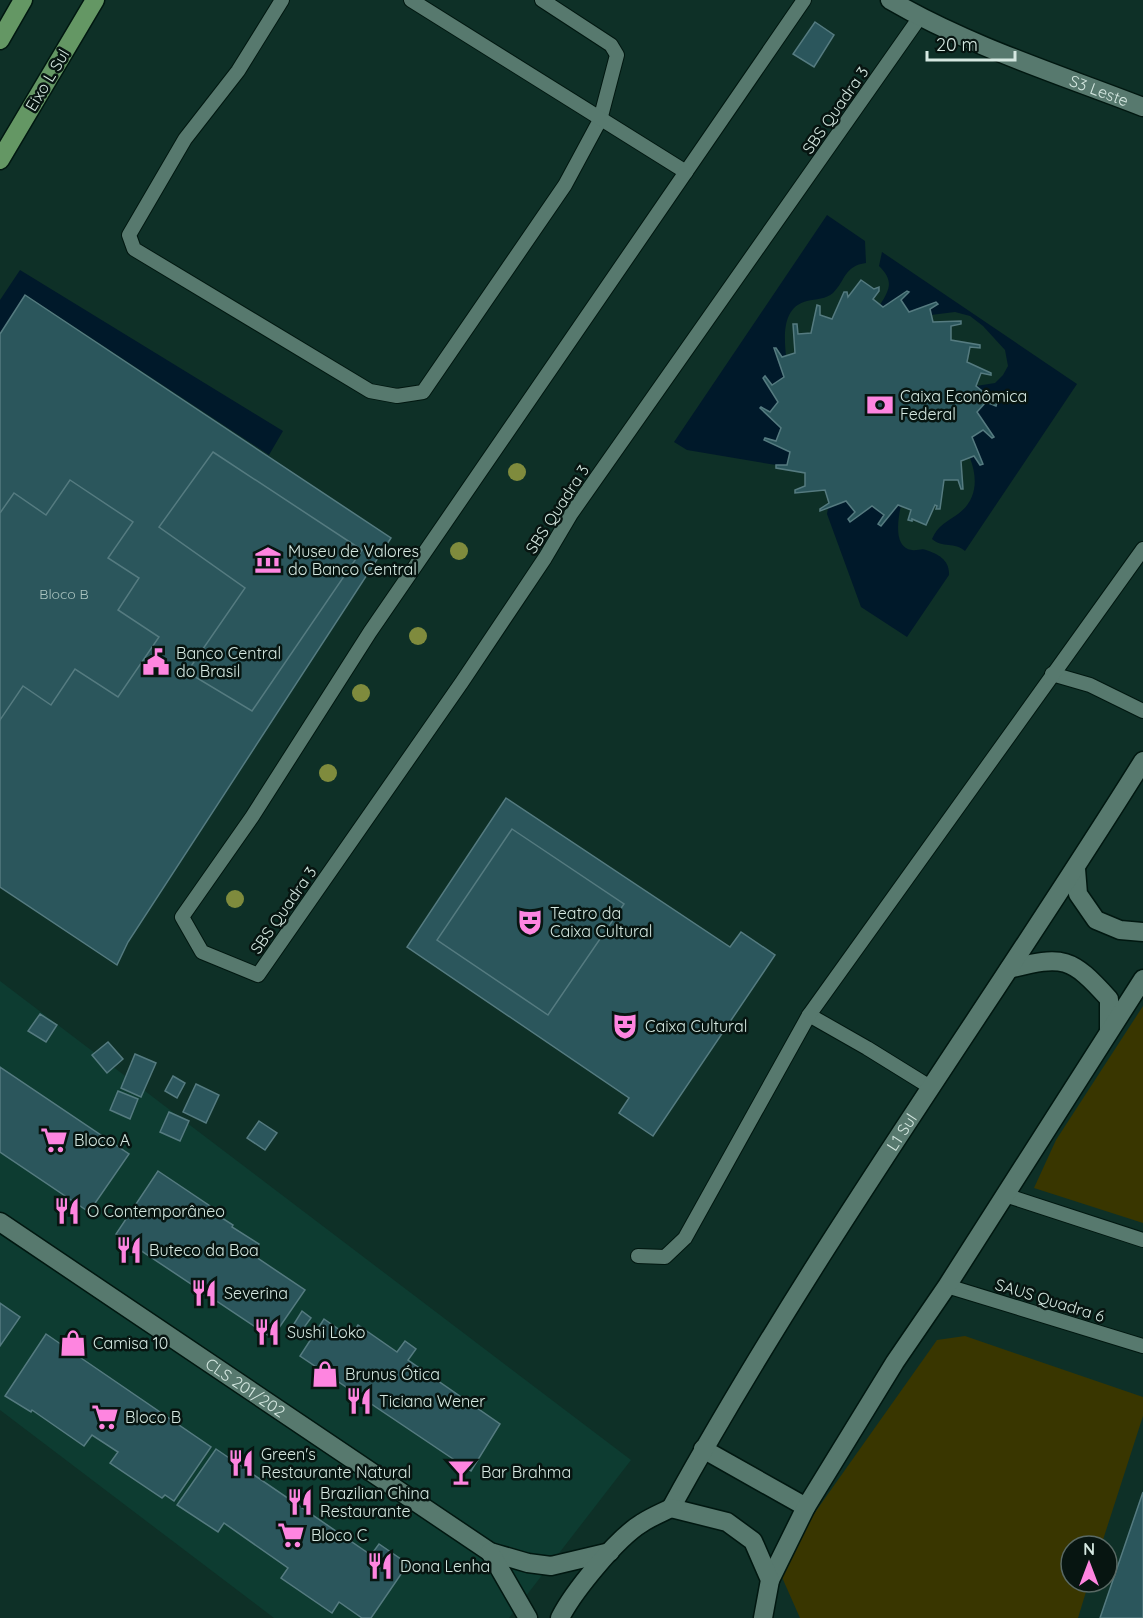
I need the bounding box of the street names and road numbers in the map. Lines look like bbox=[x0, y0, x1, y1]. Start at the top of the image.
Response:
street label: Eixo L Sul bbox=[21, 45, 73, 115]
street label: SBS Quadra 3 bbox=[798, 62, 872, 158]
street label: S3 Leste bbox=[1067, 70, 1131, 110]
street label: SBS Quadra 3 bbox=[521, 461, 593, 557]
street label: SBS Quadra 3 bbox=[246, 862, 320, 958]
street label: L1 Sul bbox=[882, 1110, 921, 1155]
street label: SAUS Quadra 6 bbox=[993, 1274, 1107, 1326]
street label: CLS 201/202 bbox=[202, 1353, 289, 1421]

